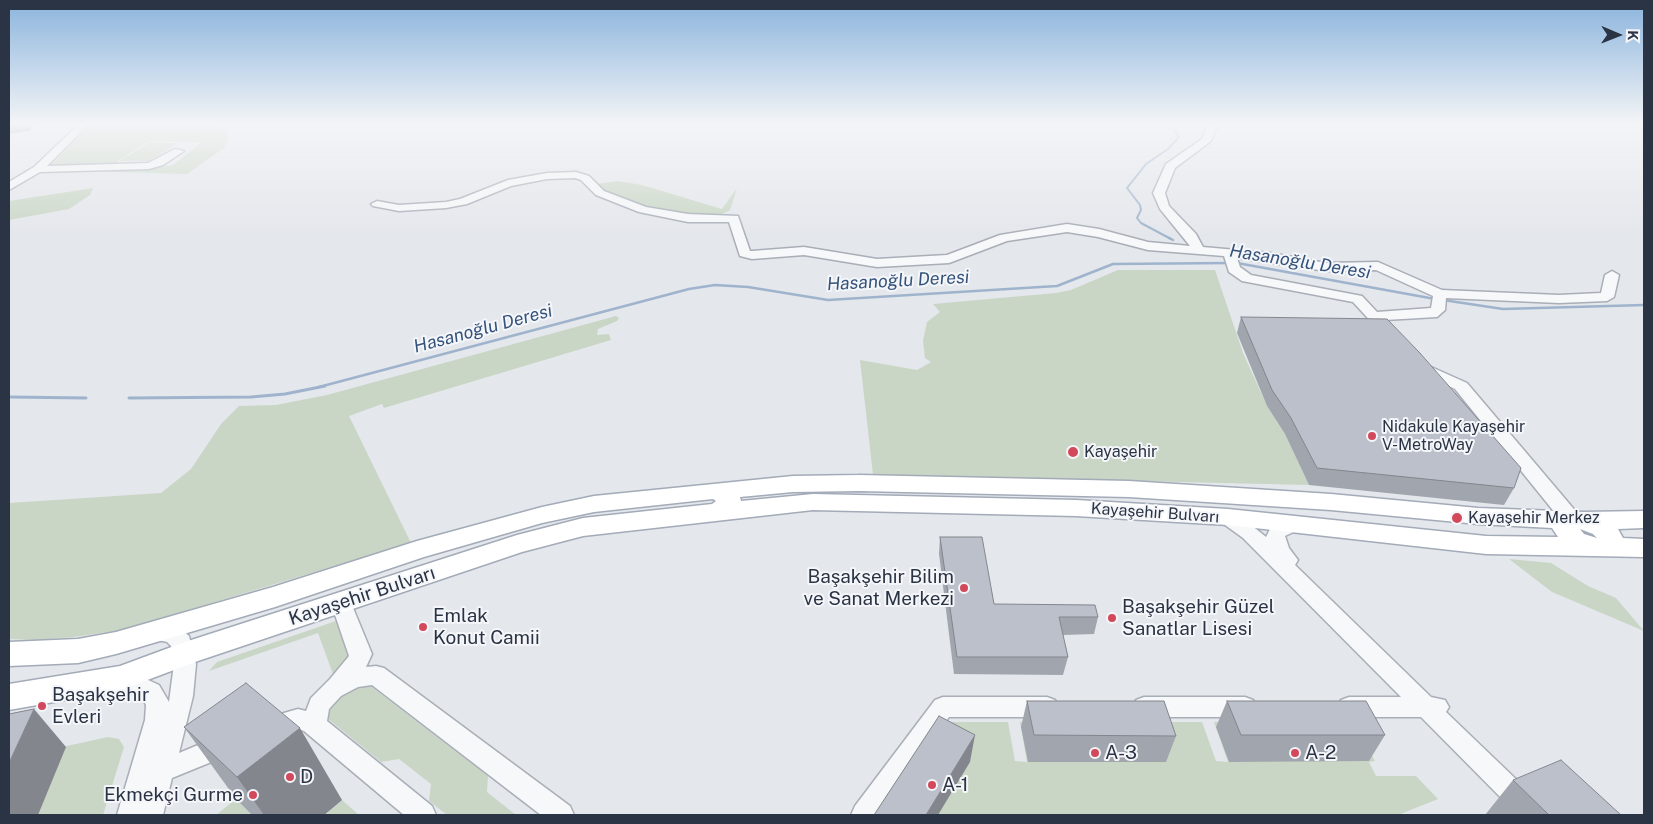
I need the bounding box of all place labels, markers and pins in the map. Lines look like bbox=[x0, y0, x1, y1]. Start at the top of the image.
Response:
place label: Nidakule Kayaşehir V-MetroWay bbox=[1382, 417, 1525, 455]
marker: Nidakule Kayaşehir V-MetroWay bbox=[1366, 430, 1378, 442]
place label: Kayaşehir bbox=[1084, 442, 1157, 462]
marker: Kayaşehir bbox=[1066, 445, 1080, 459]
place label: Kayaşehir Merkez bbox=[1468, 508, 1600, 528]
marker: Kayaşehir Merkez bbox=[1450, 511, 1464, 525]
place label: Başakşehir Bilim ve Sanat Merkezi bbox=[804, 566, 954, 610]
marker: Başakşehir Bilim ve Sanat Merkezi bbox=[958, 582, 970, 594]
place label: Başakşehir Güzel Sanatlar Lisesi bbox=[1122, 596, 1274, 640]
place label: Emlak Konut Camii bbox=[433, 605, 540, 649]
marker: Başakşehir Güzel Sanatlar Lisesi bbox=[1106, 612, 1118, 624]
marker: Emlak Konut Camii bbox=[417, 621, 429, 633]
place label: Başakşehir Evleri bbox=[52, 684, 149, 728]
marker: Başakşehir Evleri bbox=[36, 700, 48, 712]
place label: A-3 bbox=[1105, 742, 1137, 764]
place label: A-2 bbox=[1305, 742, 1336, 764]
marker: A-3 bbox=[1089, 747, 1101, 759]
marker: A-2 bbox=[1289, 747, 1301, 759]
place label: D bbox=[300, 766, 313, 788]
marker: D bbox=[284, 771, 296, 783]
place label: A-1 bbox=[942, 774, 968, 796]
marker: A-1 bbox=[926, 779, 938, 791]
place label: Ekmekçi Gurme bbox=[104, 784, 243, 806]
marker: Ekmekçi Gurme bbox=[247, 789, 259, 801]

